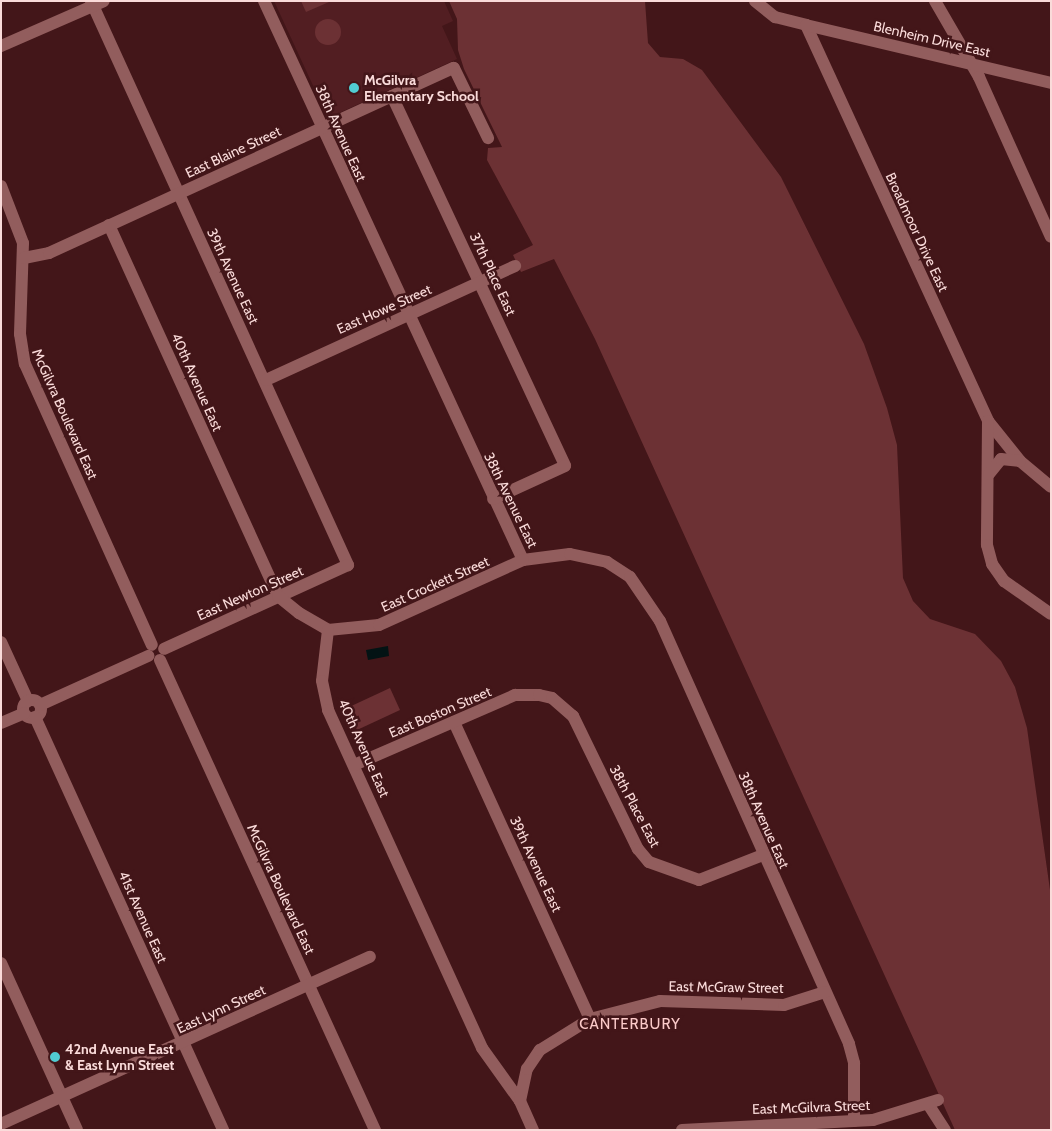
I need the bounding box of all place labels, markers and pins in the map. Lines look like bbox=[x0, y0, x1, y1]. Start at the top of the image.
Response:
place label: McGilvra Elementary School bbox=[364, 72, 479, 104]
marker: McGilvra Elementary School bbox=[348, 82, 360, 94]
place label: 42nd Avenue East & East Lynn Street bbox=[65, 1041, 174, 1074]
marker: 42nd Avenue East & East Lynn Street bbox=[49, 1051, 61, 1063]

